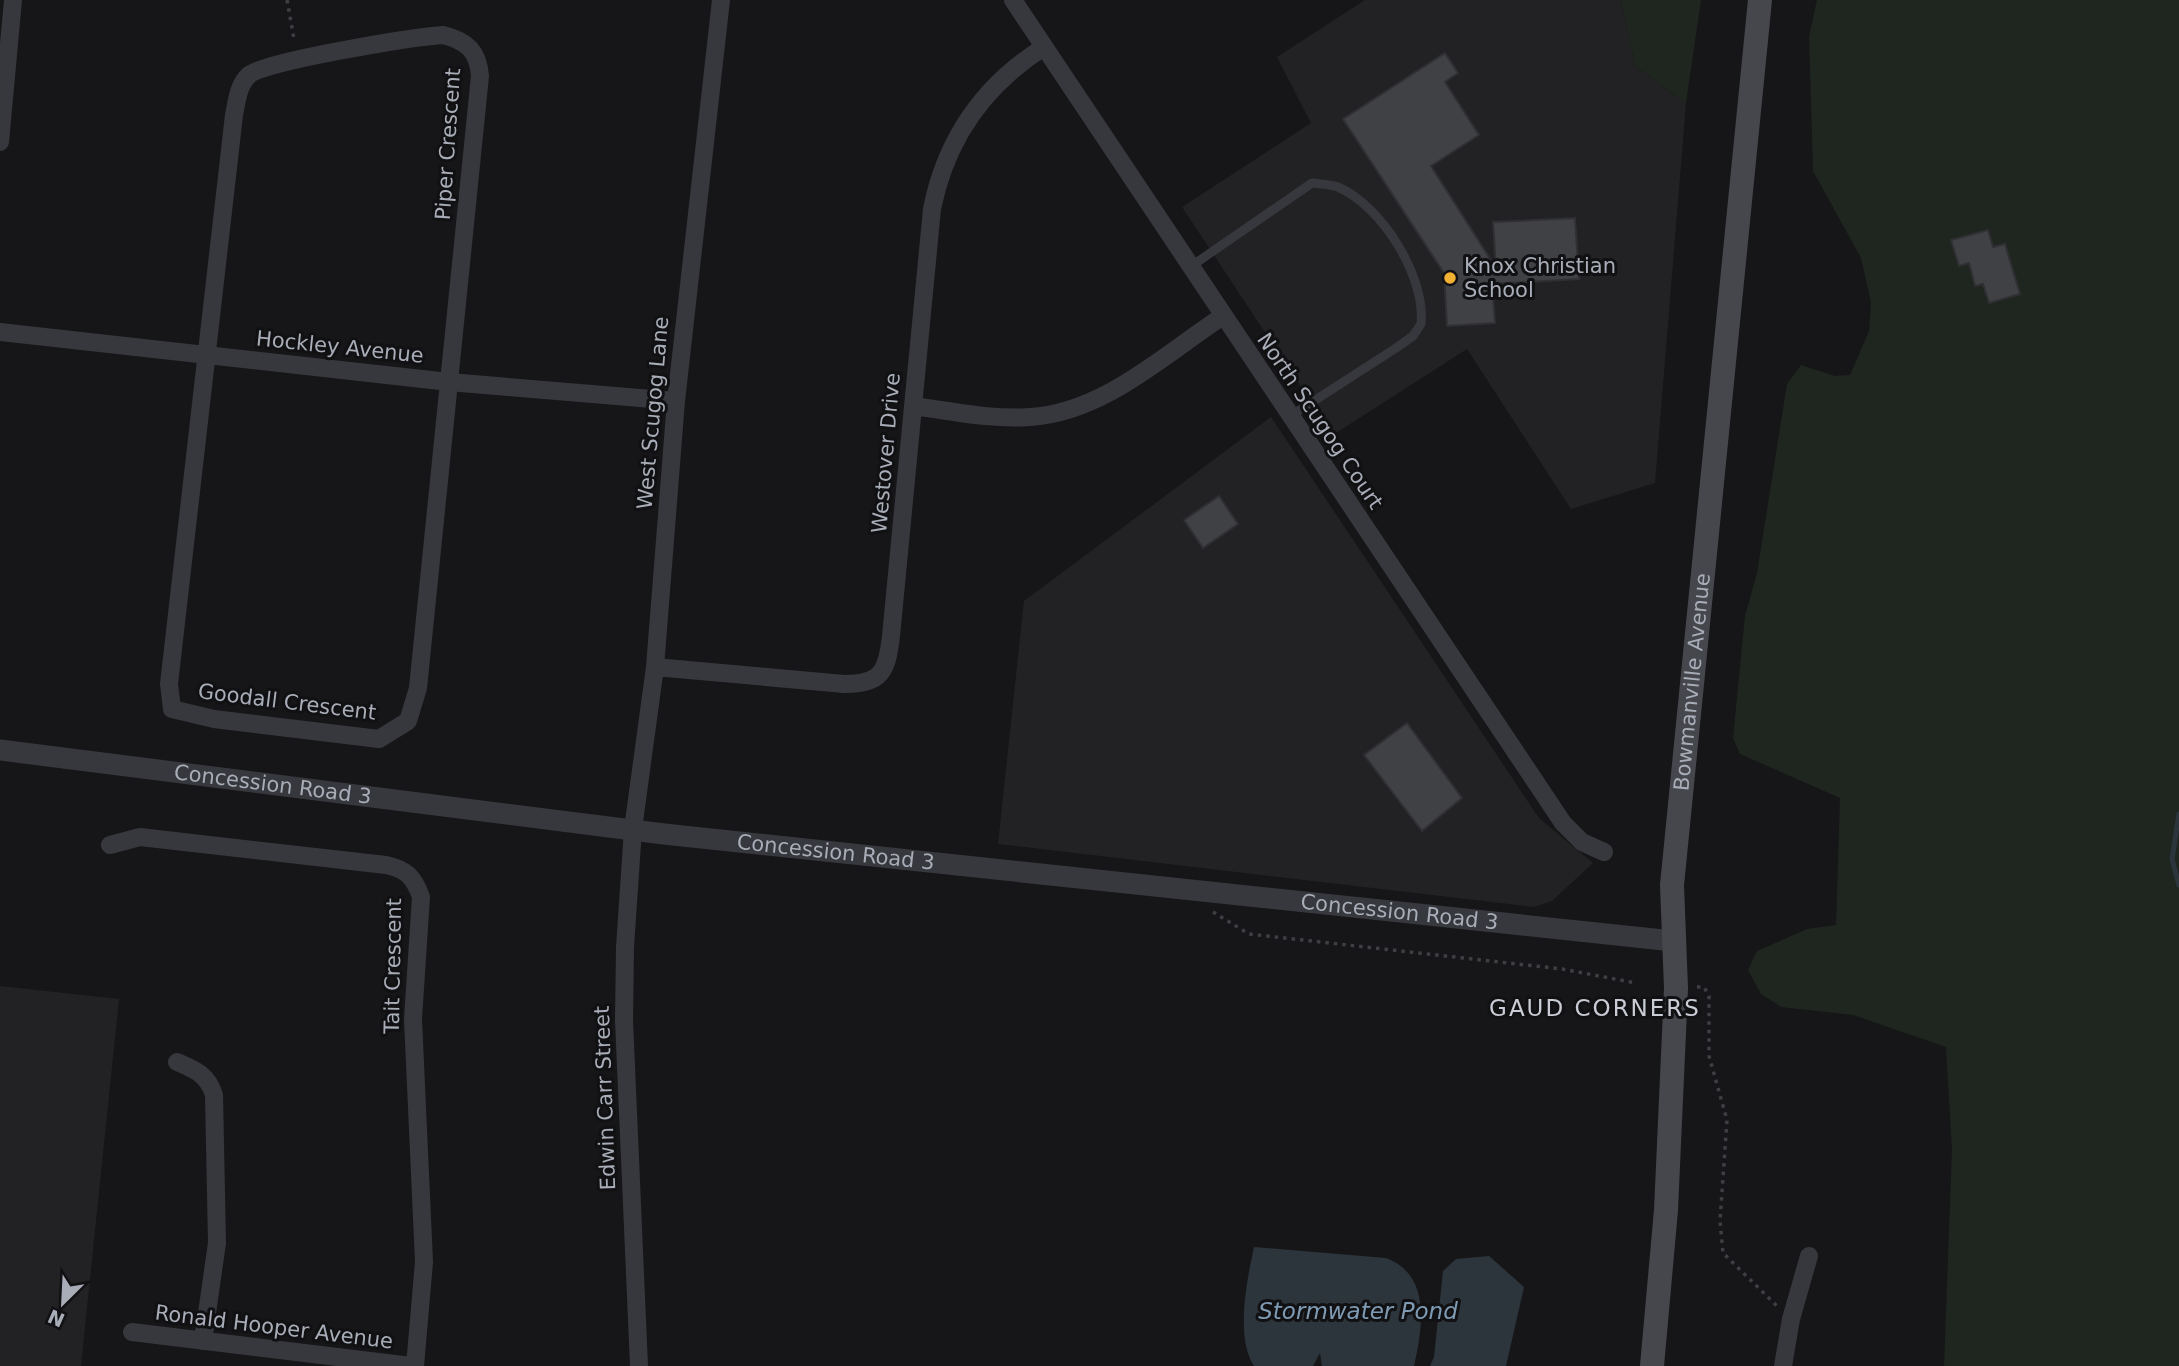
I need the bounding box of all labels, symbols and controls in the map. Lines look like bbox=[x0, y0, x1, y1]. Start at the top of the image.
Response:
street label: Piper Crescent bbox=[431, 67, 465, 221]
place label: Knox Christian School bbox=[1464, 254, 1616, 302]
marker: Knox Christian School bbox=[1442, 270, 1458, 286]
street label: West Scugog Lane bbox=[633, 316, 673, 510]
street label: Hockley Avenue bbox=[255, 326, 425, 368]
street label: North Scugog Court bbox=[1252, 328, 1388, 514]
street label: Westover Drive bbox=[867, 372, 905, 534]
street label: Bowmanville Avenue bbox=[1669, 572, 1715, 792]
street label: Goodall Crescent bbox=[197, 679, 377, 725]
street label: Concession Road 3 bbox=[173, 760, 373, 809]
street label: Concession Road 3 bbox=[736, 830, 936, 875]
street label: Concession Road 3 bbox=[1300, 890, 1500, 934]
street label: Tait Crescent bbox=[380, 898, 406, 1035]
district label: GAUD CORNERS bbox=[1489, 995, 1701, 1021]
street label: Edwin Carr Street bbox=[590, 1005, 620, 1191]
north arrow bbox=[28, 1268, 98, 1338]
water label: Stormwater Pond bbox=[1258, 1298, 1458, 1324]
street label: Ronald Hooper Avenue bbox=[154, 1300, 394, 1354]
text: N bbox=[44, 1305, 68, 1332]

